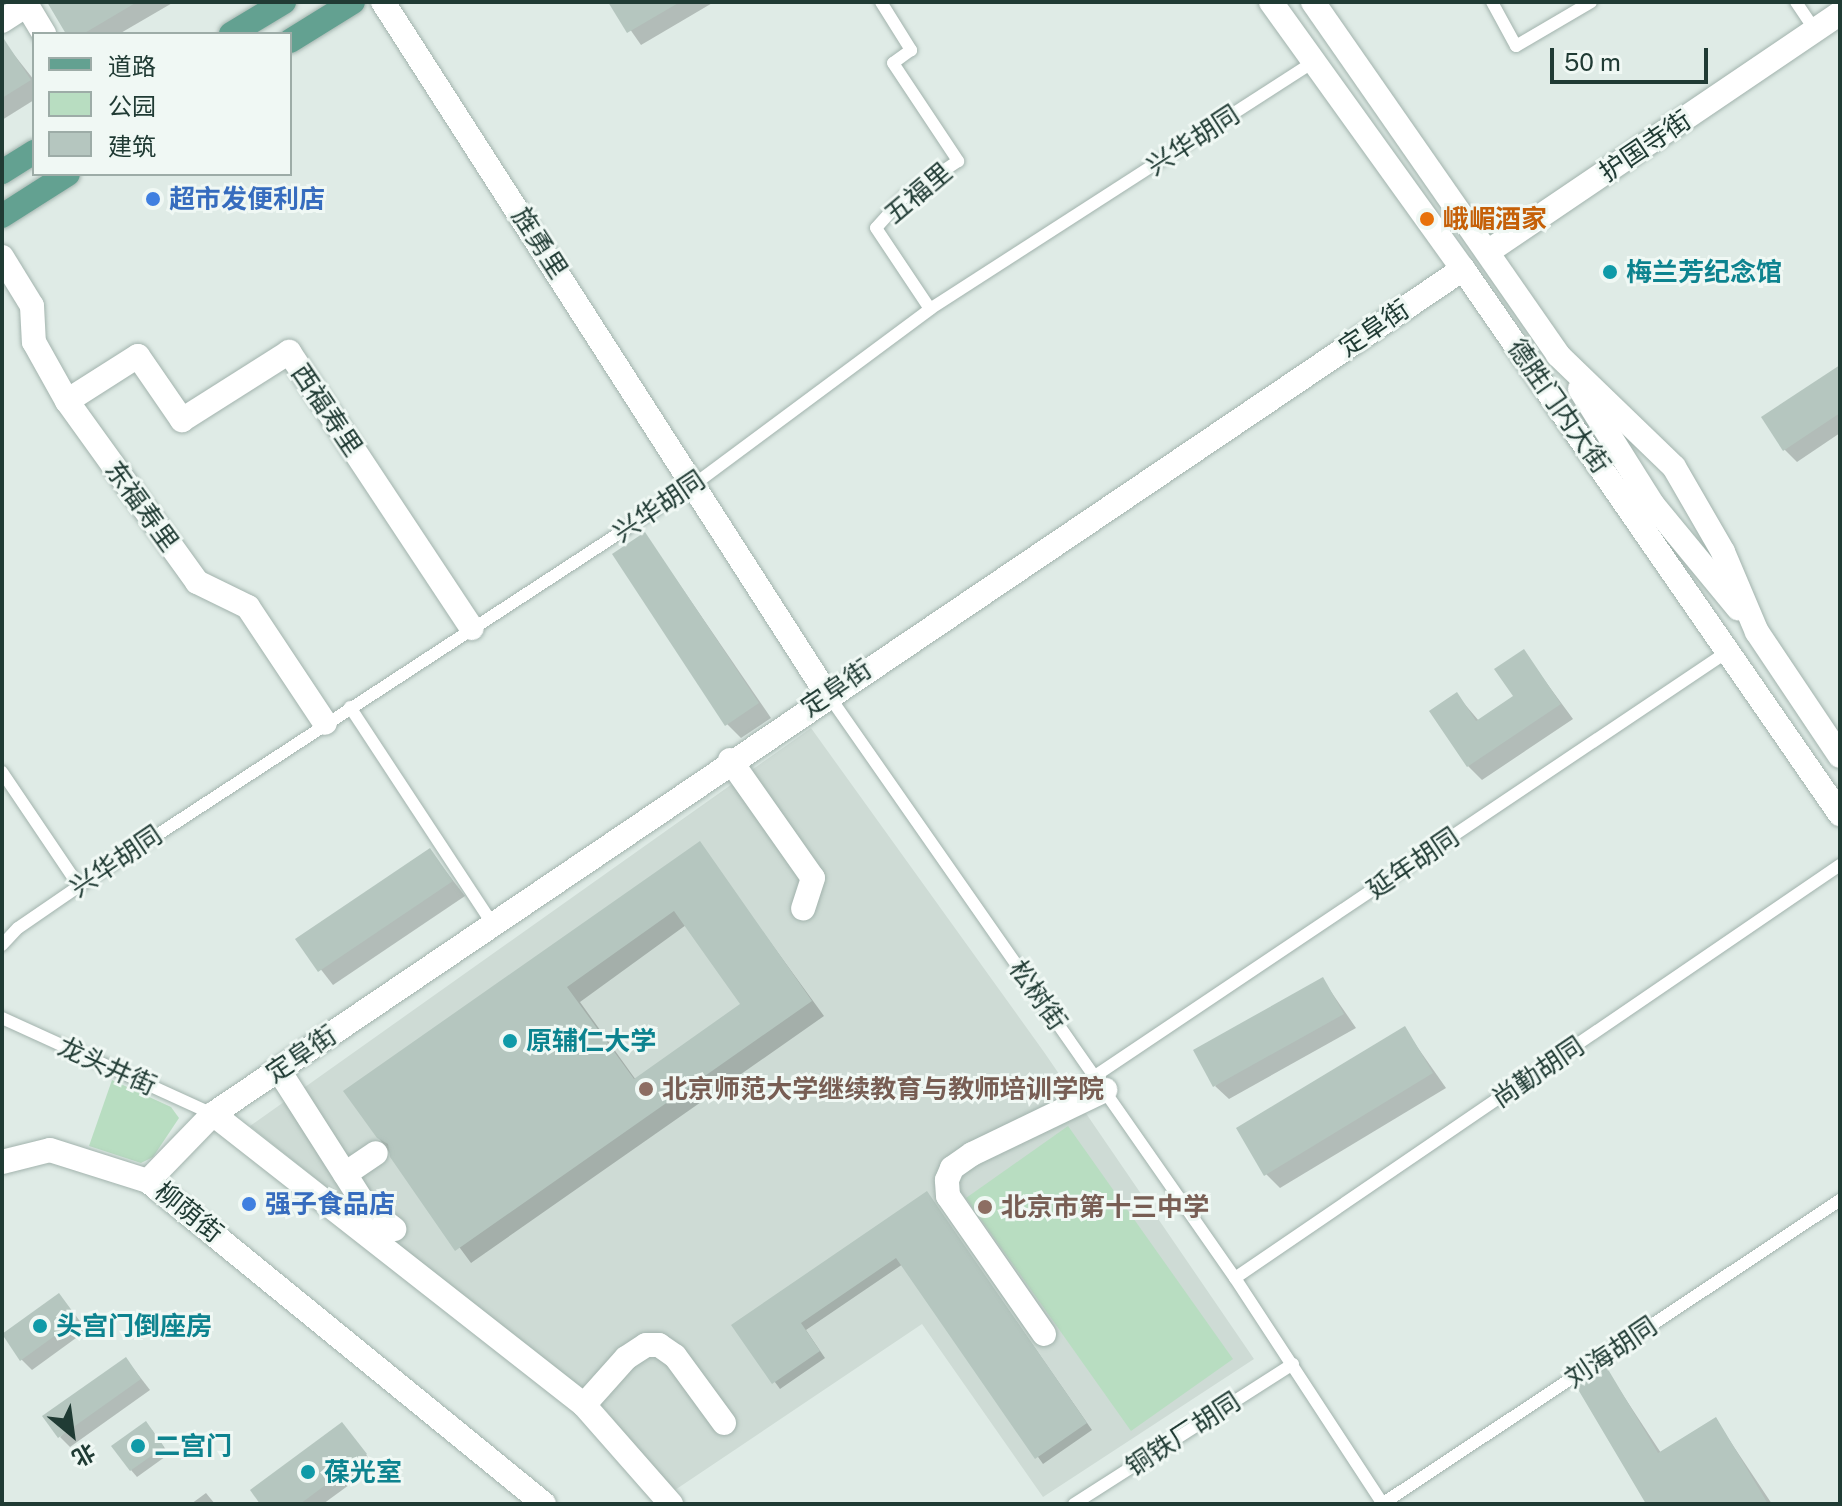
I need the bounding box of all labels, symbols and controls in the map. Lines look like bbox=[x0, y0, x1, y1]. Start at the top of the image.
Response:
legend bbox=[32, 32, 292, 176]
scale bar bbox=[1554, 32, 1712, 82]
text: 50 m bbox=[1564, 48, 1621, 76]
text: 道路 bbox=[108, 52, 156, 80]
text: 公园 bbox=[108, 92, 156, 120]
street label: 兴华胡同 bbox=[1141, 99, 1245, 181]
street label: 护国寺街 bbox=[1593, 104, 1697, 188]
text: 建筑 bbox=[108, 132, 156, 160]
street label: 五福里 bbox=[878, 156, 958, 230]
place label: 超市发便利店 bbox=[169, 183, 325, 215]
marker: 超市发便利店 bbox=[144, 190, 162, 208]
street label: 旌勇里 bbox=[506, 202, 574, 284]
place label: 峨嵋酒家 bbox=[1443, 203, 1547, 235]
marker: 峨嵋酒家 bbox=[1418, 210, 1436, 228]
place label: 梅兰芳纪念馆 bbox=[1626, 256, 1782, 288]
marker: 梅兰芳纪念馆 bbox=[1601, 263, 1619, 281]
street label: 定阜街 bbox=[1333, 293, 1415, 363]
street label: 德胜门内大街 bbox=[1501, 333, 1617, 479]
street label: 西福寿里 bbox=[285, 358, 369, 462]
street label: 东福寿里 bbox=[99, 455, 185, 557]
street label: 兴华胡同 bbox=[607, 464, 711, 548]
street label: 定阜街 bbox=[795, 653, 877, 723]
street label: 兴华胡同 bbox=[64, 819, 168, 903]
street label: 延年胡同 bbox=[1361, 821, 1465, 905]
street label: 松树街 bbox=[1003, 954, 1073, 1036]
street label: 定阜街 bbox=[260, 1019, 342, 1089]
place label: 原辅仁大学 bbox=[526, 1025, 656, 1057]
street label: 尚勤胡同 bbox=[1486, 1030, 1590, 1114]
street label: 龙头井街 bbox=[53, 1031, 161, 1101]
marker: 原辅仁大学 bbox=[501, 1032, 519, 1050]
place label: 北京师范大学继续教育与教师培训学院 bbox=[662, 1073, 1104, 1105]
marker: 北京师范大学继续教育与教师培训学院 bbox=[637, 1080, 655, 1098]
street label: 柳荫街 bbox=[149, 1175, 229, 1249]
place label: 强子食品店 bbox=[265, 1188, 395, 1220]
place label: 北京市第十三中学 bbox=[1001, 1191, 1209, 1223]
marker: 强子食品店 bbox=[240, 1195, 258, 1213]
marker: 北京市第十三中学 bbox=[976, 1198, 994, 1216]
place label: 头宫门倒座房 bbox=[56, 1310, 212, 1342]
street label: 刘海胡同 bbox=[1559, 1310, 1663, 1394]
marker: 头宫门倒座房 bbox=[31, 1317, 49, 1335]
street label: 铜铁厂胡同 bbox=[1120, 1386, 1246, 1482]
north arrow bbox=[32, 1394, 112, 1474]
place label: 二宫门 bbox=[154, 1430, 232, 1462]
marker: 二宫门 bbox=[129, 1437, 147, 1455]
text: 北 bbox=[68, 1438, 100, 1472]
place label: 葆光室 bbox=[324, 1456, 402, 1488]
marker: 葆光室 bbox=[299, 1463, 317, 1481]

